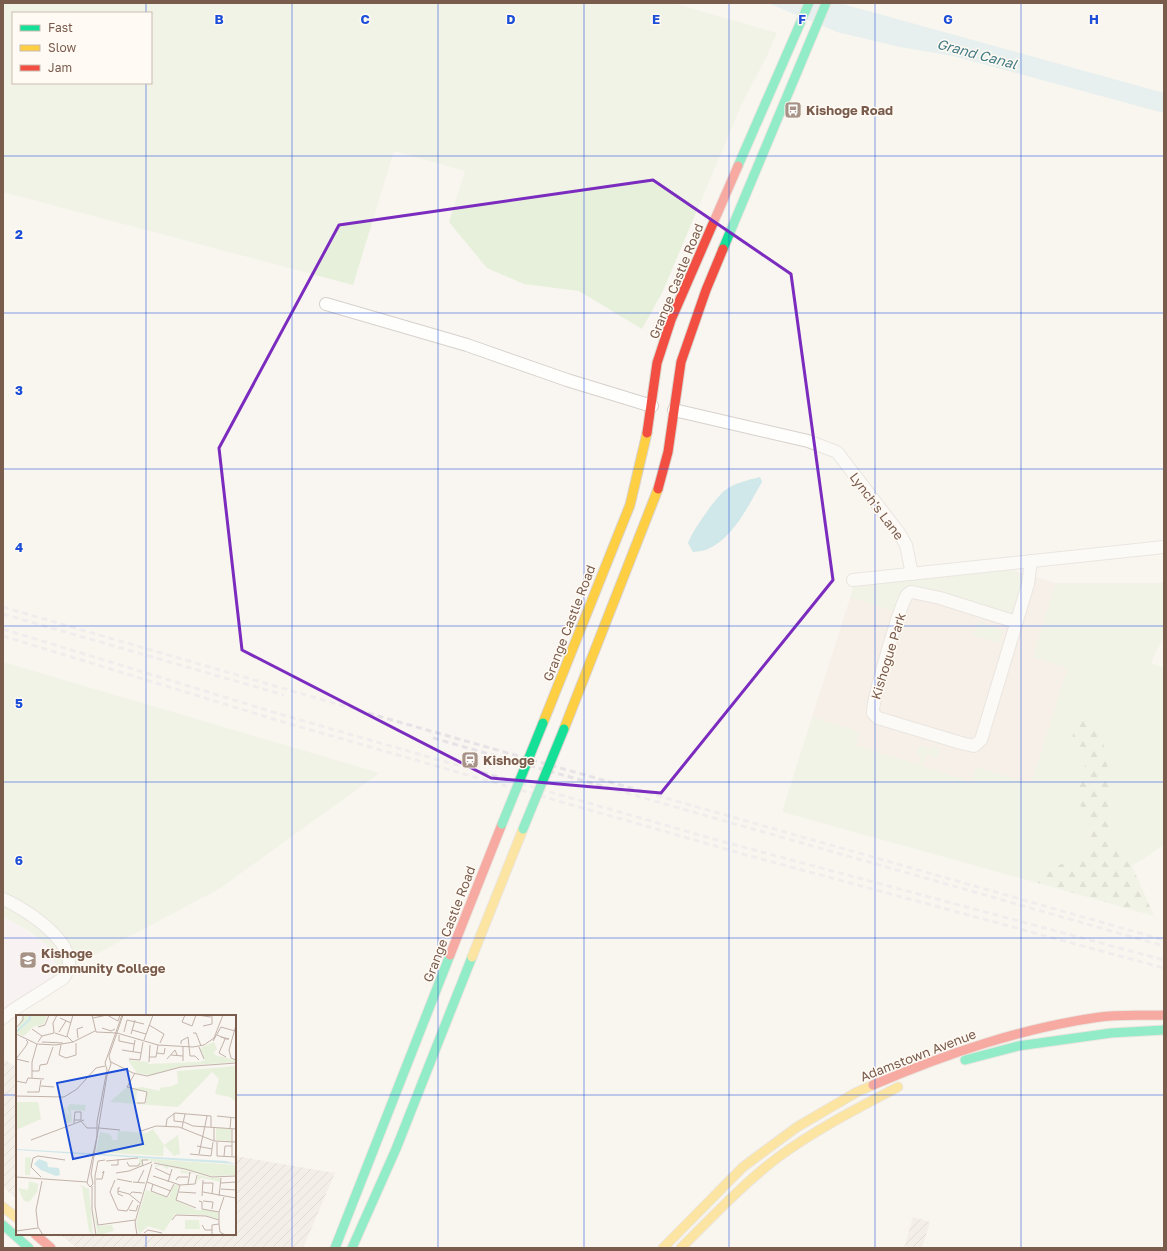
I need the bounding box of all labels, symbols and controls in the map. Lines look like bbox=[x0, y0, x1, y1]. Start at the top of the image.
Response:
text: B bbox=[214, 11, 224, 27]
text: C bbox=[360, 11, 370, 27]
text: D bbox=[506, 11, 516, 27]
text: E bbox=[652, 11, 660, 27]
text: F bbox=[798, 11, 806, 27]
text: G bbox=[943, 11, 953, 27]
text: H bbox=[1089, 11, 1099, 27]
legend bbox=[12, 12, 152, 84]
text: Fast bbox=[48, 20, 73, 35]
water label: Grand Canal bbox=[935, 35, 1020, 73]
text: Slow bbox=[48, 40, 76, 55]
text: Jam bbox=[48, 60, 72, 75]
bus stop icon: Kishoge Road bbox=[783, 100, 803, 120]
place label: Kishoge Road bbox=[806, 102, 893, 118]
street label: Grange Castle Road bbox=[646, 221, 706, 341]
text: 2 bbox=[15, 226, 23, 242]
text: 3 bbox=[15, 382, 23, 398]
street label: Lynch's Lane bbox=[847, 469, 907, 543]
text: 4 bbox=[15, 539, 23, 555]
street label: Grange Castle Road bbox=[539, 563, 599, 683]
street label: Kishogue Park bbox=[867, 610, 909, 701]
text: 5 bbox=[15, 695, 23, 711]
station icon: Kishoge bbox=[460, 750, 480, 770]
place label: Kishoge bbox=[483, 752, 535, 768]
text: 6 bbox=[15, 852, 23, 868]
street label: Grange Castle Road bbox=[419, 864, 479, 984]
place label: Kishoge Community College bbox=[41, 945, 166, 976]
school or university icon: Kishoge Community College bbox=[18, 950, 38, 970]
inset map bbox=[16, 1015, 236, 1235]
street label: Adamstown Avenue bbox=[858, 1026, 978, 1084]

